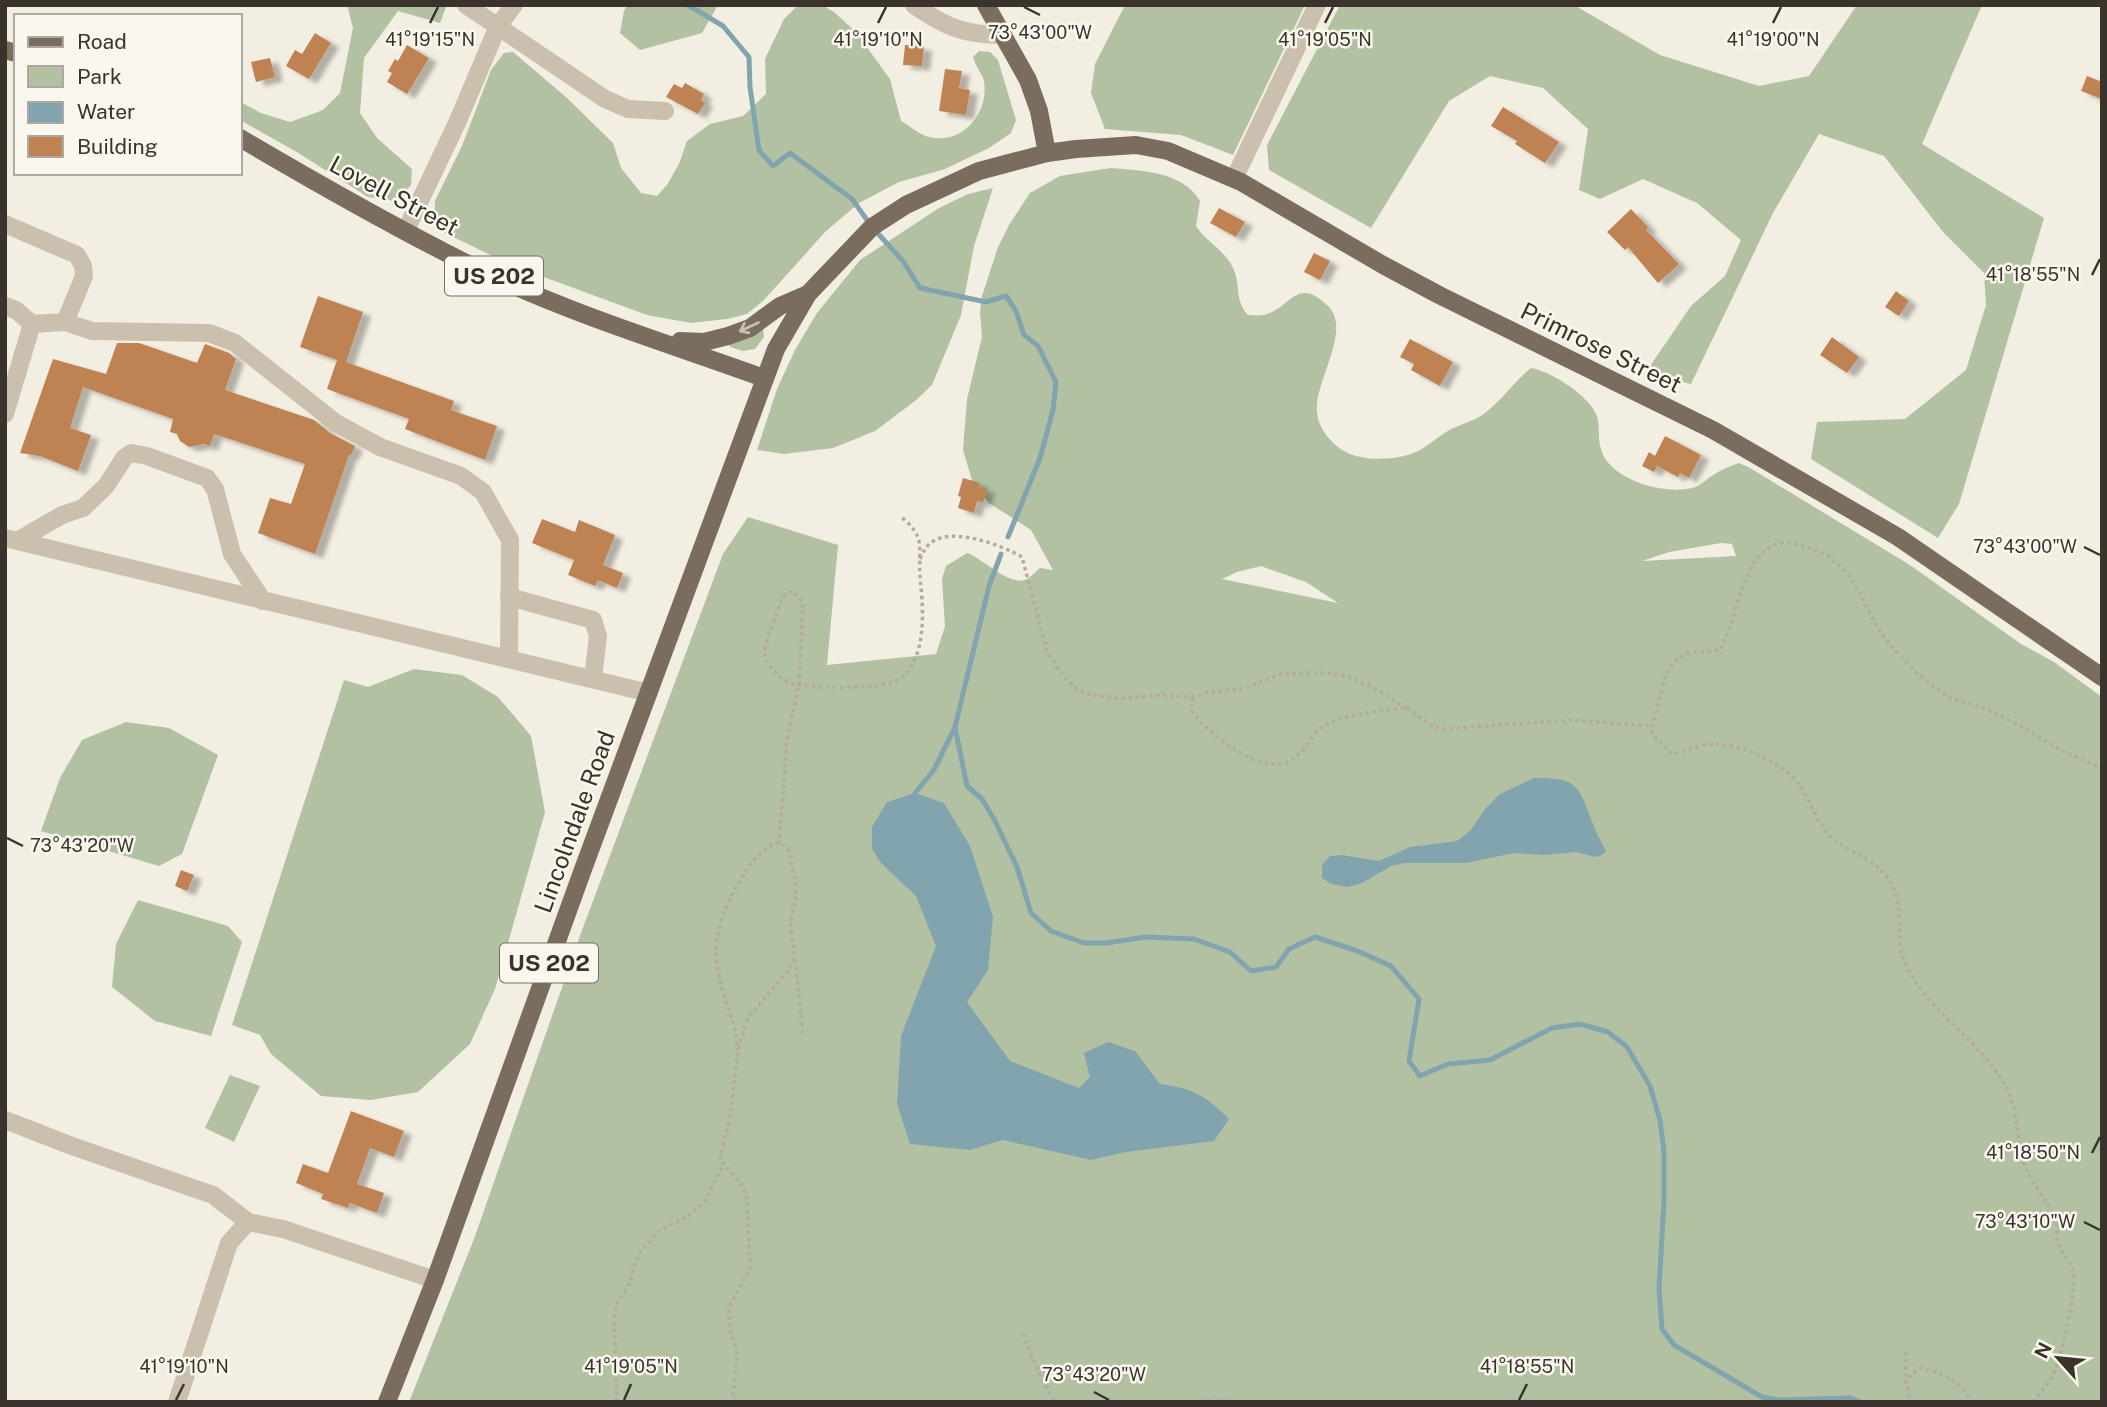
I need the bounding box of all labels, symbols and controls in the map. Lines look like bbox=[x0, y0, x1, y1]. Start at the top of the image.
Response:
legend bbox=[14, 14, 242, 175]
text: 73°43'00"W bbox=[988, 22, 1092, 43]
text: Road bbox=[77, 29, 127, 54]
text: 41°19'15"N bbox=[385, 29, 475, 50]
text: 41°19'10"N bbox=[833, 29, 923, 50]
text: 41°19'05"N bbox=[1278, 29, 1372, 50]
text: 41°19'00"N bbox=[1726, 29, 1820, 50]
text: Park bbox=[77, 64, 122, 89]
text: Water bbox=[77, 99, 135, 124]
text: Building bbox=[77, 134, 158, 159]
street label: Lovell Street bbox=[325, 149, 464, 241]
road number: US 202 bbox=[445, 256, 543, 296]
text: 41°18'55"N bbox=[1986, 264, 2080, 285]
street label: Primrose Street bbox=[1516, 296, 1687, 398]
one-way arrow bbox=[739, 321, 760, 335]
text: 73°43'00"W bbox=[1973, 536, 2077, 557]
street label: Lincolndale Road bbox=[528, 727, 620, 917]
text: 73°43'20"W bbox=[30, 835, 134, 856]
road number: US 202 bbox=[500, 944, 598, 982]
text: 41°18'50"N bbox=[1986, 1142, 2080, 1163]
text: 73°43'10"W bbox=[1975, 1211, 2075, 1232]
north arrow bbox=[2023, 1323, 2093, 1393]
text: N bbox=[2030, 1339, 2056, 1362]
text: 41°19'10"N bbox=[139, 1356, 229, 1377]
text: 41°19'05"N bbox=[584, 1356, 678, 1377]
text: 41°18'55"N bbox=[1480, 1356, 1574, 1377]
text: 73°43'20"W bbox=[1042, 1364, 1146, 1385]

